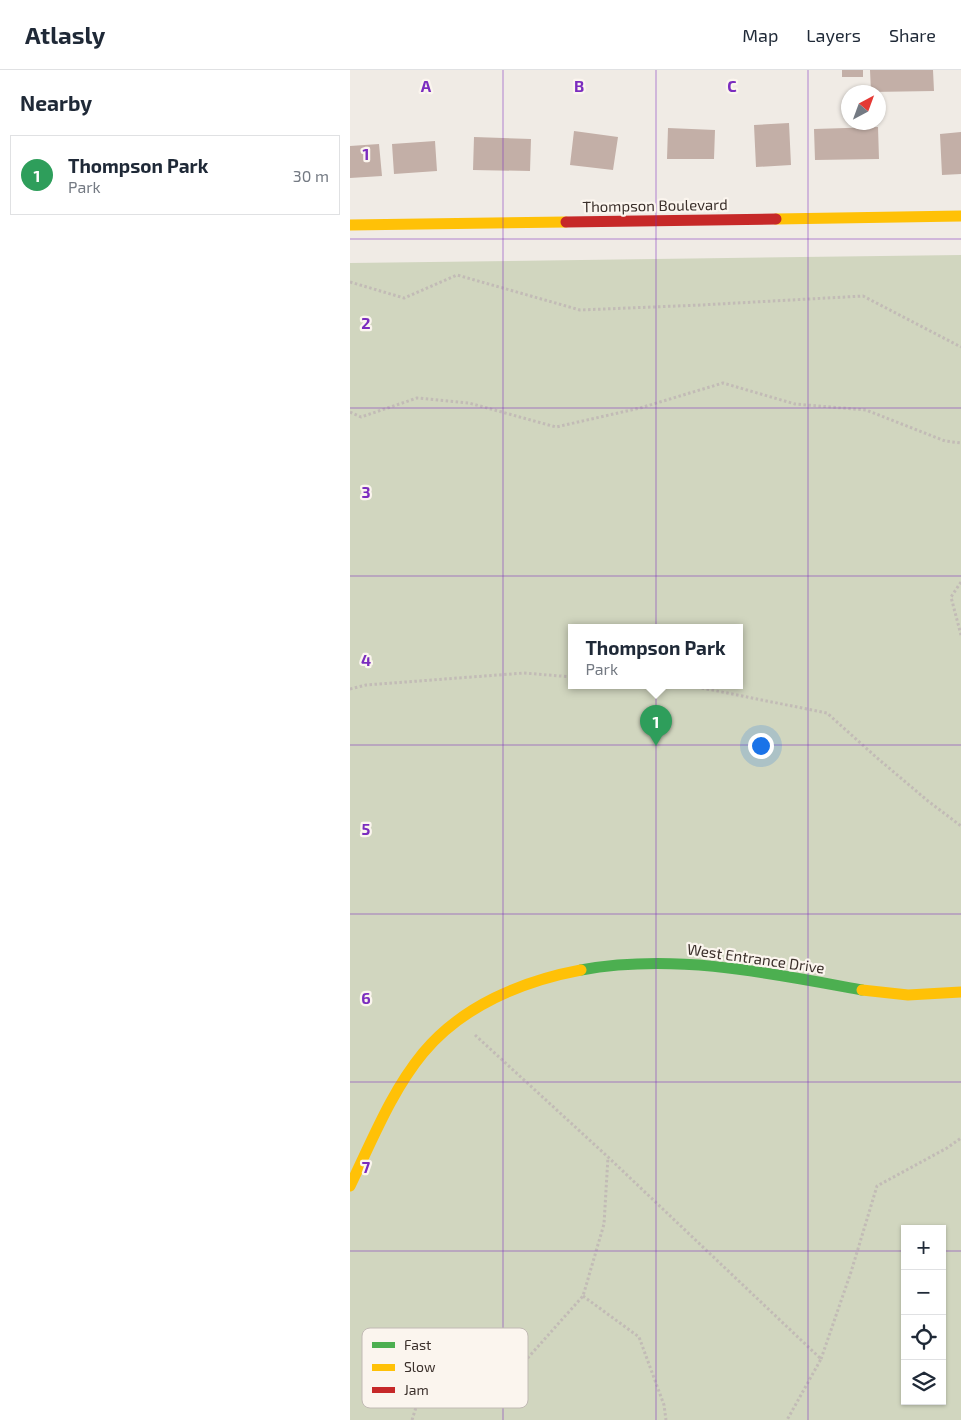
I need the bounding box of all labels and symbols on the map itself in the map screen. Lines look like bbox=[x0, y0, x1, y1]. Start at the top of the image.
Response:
text: A bbox=[421, 76, 432, 95]
text: B bbox=[574, 76, 584, 95]
text: C bbox=[727, 76, 737, 95]
north arrow bbox=[841, 85, 886, 130]
text: 1 bbox=[363, 144, 369, 163]
street label: Thompson Boulevard bbox=[582, 195, 728, 215]
text: 2 bbox=[361, 313, 371, 332]
text: 3 bbox=[361, 482, 371, 501]
text: 4 bbox=[361, 650, 371, 669]
pin: 1 bbox=[640, 705, 672, 746]
your location bbox=[748, 733, 774, 759]
text: 5 bbox=[362, 819, 371, 838]
street label: West Entrance Drive bbox=[686, 939, 826, 977]
text: 6 bbox=[361, 988, 371, 1007]
text: 7 bbox=[362, 1157, 371, 1176]
legend bbox=[362, 1328, 528, 1408]
text: Fast bbox=[404, 1336, 431, 1353]
text: Slow bbox=[404, 1358, 436, 1375]
text: Jam bbox=[404, 1381, 429, 1398]

